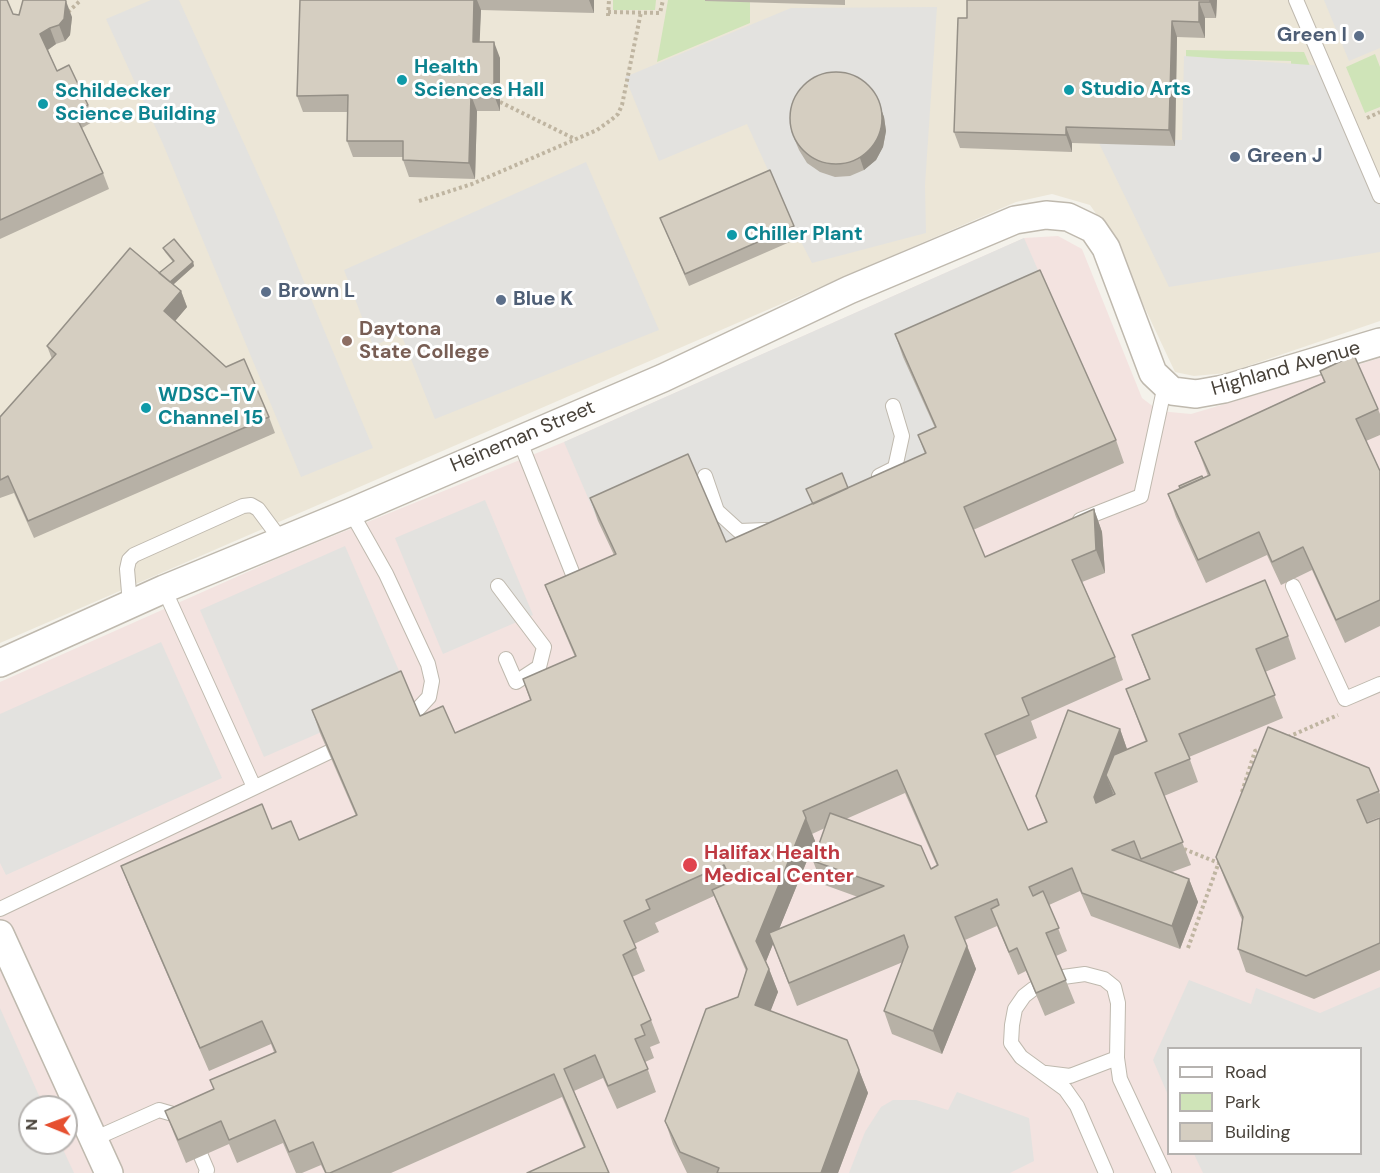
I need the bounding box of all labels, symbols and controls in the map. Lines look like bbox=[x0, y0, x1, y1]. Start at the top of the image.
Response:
place label: Green I bbox=[1277, 24, 1347, 48]
marker: Green I bbox=[1352, 29, 1366, 43]
place label: Health Sciences Hall bbox=[414, 56, 544, 103]
marker: Health Sciences Hall bbox=[395, 73, 409, 87]
place label: Studio Arts bbox=[1081, 78, 1191, 102]
place label: Schildecker Science Building bbox=[55, 80, 217, 127]
marker: Studio Arts bbox=[1062, 83, 1076, 97]
marker: Schildecker Science Building bbox=[36, 97, 50, 111]
place label: Green J bbox=[1247, 145, 1323, 169]
marker: Green J bbox=[1228, 150, 1242, 164]
place label: Chiller Plant bbox=[744, 223, 863, 247]
marker: Chiller Plant bbox=[725, 228, 739, 242]
place label: Brown L bbox=[278, 280, 355, 304]
marker: Brown L bbox=[259, 285, 273, 299]
place label: Blue K bbox=[513, 288, 573, 312]
marker: Blue K bbox=[494, 293, 508, 307]
place label: Daytona State College bbox=[359, 318, 489, 365]
marker: Daytona State College bbox=[340, 334, 354, 348]
street label: Highland Avenue bbox=[1209, 336, 1363, 402]
place label: WDSC-TV Channel 15 bbox=[158, 384, 263, 431]
street label: Heineman Street bbox=[447, 396, 599, 478]
marker: WDSC-TV Channel 15 bbox=[139, 401, 153, 415]
place label: Halifax Health Medical Center bbox=[704, 842, 854, 889]
marker: Halifax Health Medical Center bbox=[681, 856, 699, 874]
legend bbox=[1167, 1047, 1362, 1155]
text: Road bbox=[1225, 1060, 1267, 1084]
text: Park bbox=[1225, 1090, 1261, 1114]
north arrow bbox=[18, 1095, 78, 1155]
text: N bbox=[21, 1119, 42, 1131]
text: Building bbox=[1225, 1120, 1290, 1144]

